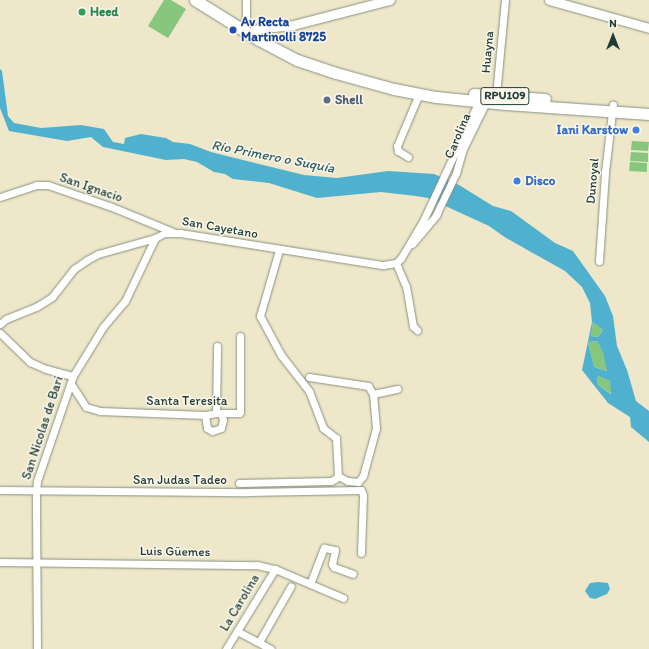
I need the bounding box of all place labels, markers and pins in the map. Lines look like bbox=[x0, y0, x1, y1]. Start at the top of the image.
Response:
place label: Heed bbox=[90, 4, 119, 20]
marker: Heed bbox=[77, 7, 87, 17]
place label: Av Recta Martinolli 8725 bbox=[241, 15, 326, 46]
marker: Av Recta Martinolli 8725 bbox=[228, 25, 238, 35]
place label: Shell bbox=[335, 92, 363, 108]
marker: Shell bbox=[322, 95, 332, 105]
place label: Iani Karstow bbox=[556, 122, 628, 138]
marker: Iani Karstow bbox=[631, 125, 641, 135]
place label: Disco bbox=[525, 173, 555, 189]
marker: Disco bbox=[512, 176, 522, 186]

